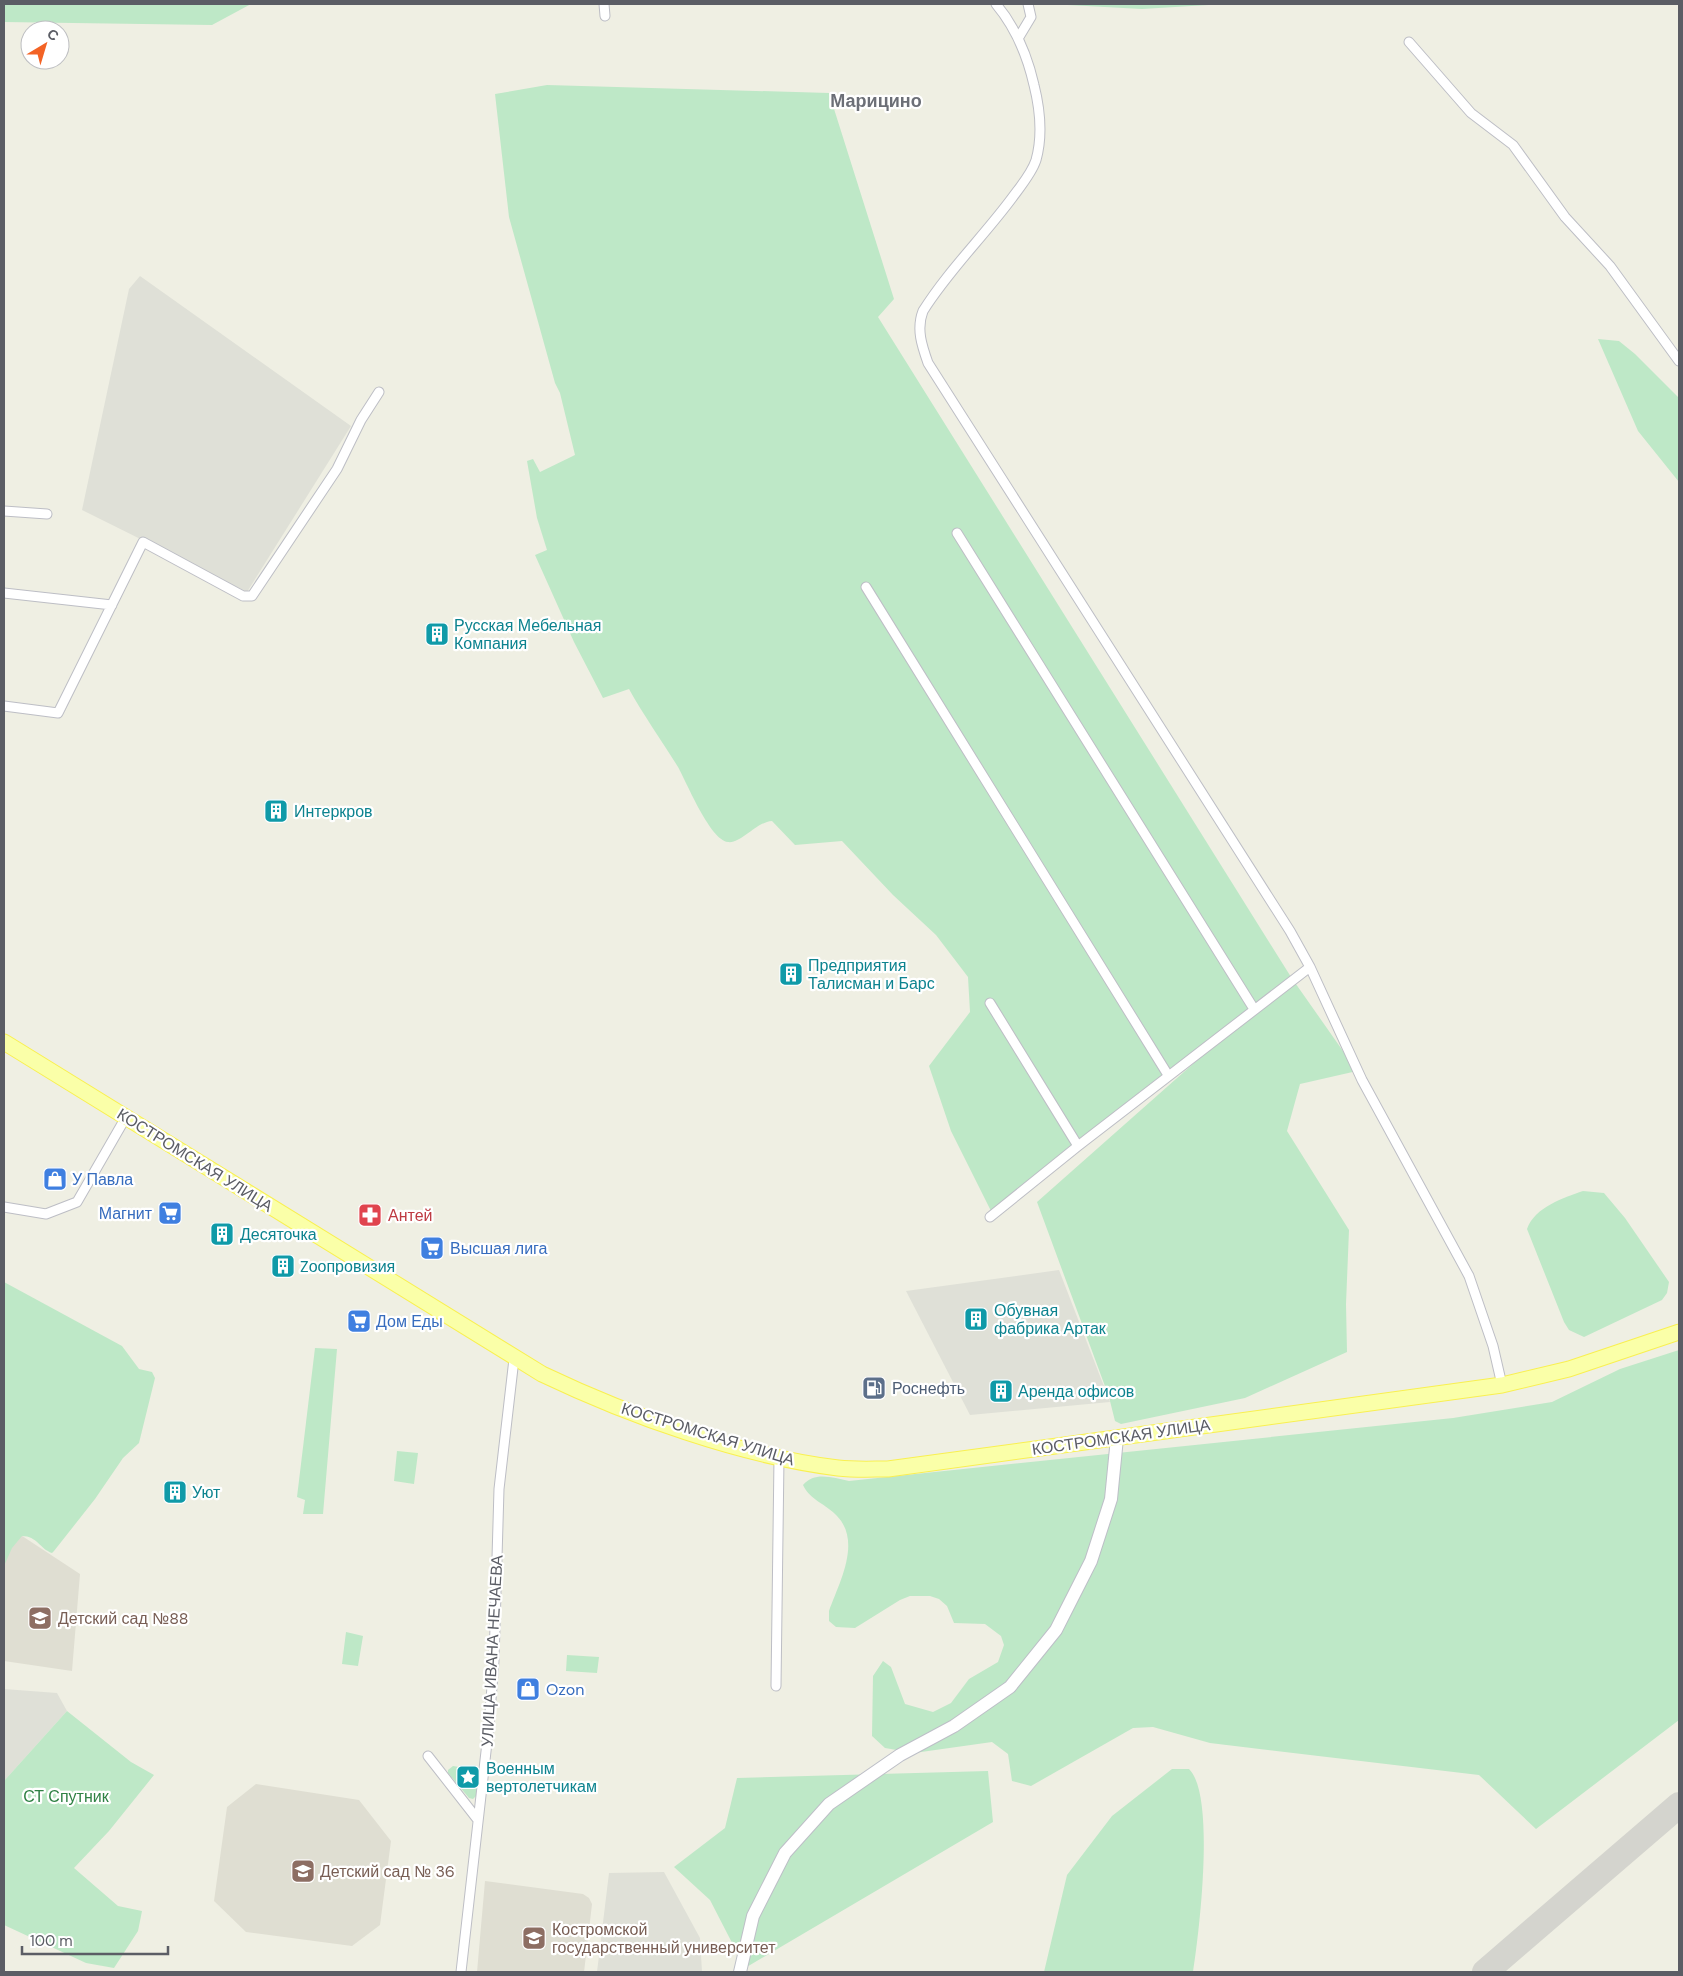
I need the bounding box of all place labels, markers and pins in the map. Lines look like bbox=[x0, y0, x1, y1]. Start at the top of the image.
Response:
place label: Русская Мебельная Компания bbox=[454, 615, 601, 654]
building icon: Русская Мебельная Компания bbox=[424, 621, 450, 647]
building icon: Интеркров bbox=[263, 798, 289, 824]
place label: Интеркров bbox=[294, 801, 373, 822]
place label: Предприятия Талисман и Барс bbox=[808, 955, 935, 994]
building icon: Предприятия Талисман и Барс bbox=[778, 961, 804, 987]
shop icon: У Павла bbox=[42, 1166, 68, 1192]
place label: У Павла bbox=[72, 1169, 133, 1190]
supermarket icon: Магнит bbox=[157, 1200, 183, 1226]
pharmacy icon: Антей bbox=[357, 1202, 383, 1228]
place label: Магнит bbox=[99, 1203, 153, 1224]
place label: Антей bbox=[388, 1205, 433, 1226]
building icon: Десяточка bbox=[209, 1221, 235, 1247]
place label: Десяточка bbox=[240, 1224, 317, 1245]
supermarket icon: Высшая лига bbox=[419, 1235, 445, 1261]
place label: Высшая лига bbox=[450, 1238, 548, 1259]
building icon: Zоопровизия bbox=[270, 1253, 296, 1279]
place label: Zоопровизия bbox=[300, 1256, 395, 1277]
place label: Обувная фабрика Артак bbox=[994, 1300, 1107, 1339]
building icon: Обувная фабрика Артак bbox=[963, 1306, 989, 1332]
supermarket icon: Дом Еды bbox=[346, 1308, 372, 1334]
place label: Дом Еды bbox=[376, 1311, 443, 1332]
fuel station icon: Роснефть bbox=[861, 1375, 887, 1401]
place label: Роснефть bbox=[892, 1378, 965, 1399]
building icon: Аренда офисов bbox=[988, 1378, 1014, 1404]
place label: Аренда офисов bbox=[1018, 1381, 1134, 1402]
building icon: Уют bbox=[162, 1479, 188, 1505]
place label: Уют bbox=[192, 1482, 221, 1503]
school or university icon: Детский сад №88 bbox=[27, 1605, 53, 1631]
place label: Детский сад №88 bbox=[58, 1608, 189, 1629]
shop icon: Ozon bbox=[515, 1676, 541, 1702]
place label: Ozon bbox=[546, 1679, 584, 1700]
place label: Военным вертолетчикам bbox=[486, 1758, 597, 1797]
place icon: Военным вертолетчикам bbox=[455, 1764, 481, 1790]
school or university icon: Детский сад № 36 bbox=[290, 1858, 316, 1884]
place label: Детский сад № 36 bbox=[320, 1861, 455, 1882]
place label: Костромской государственный университет bbox=[552, 1919, 776, 1958]
school or university icon: Костромской государственный университет bbox=[521, 1925, 547, 1951]

